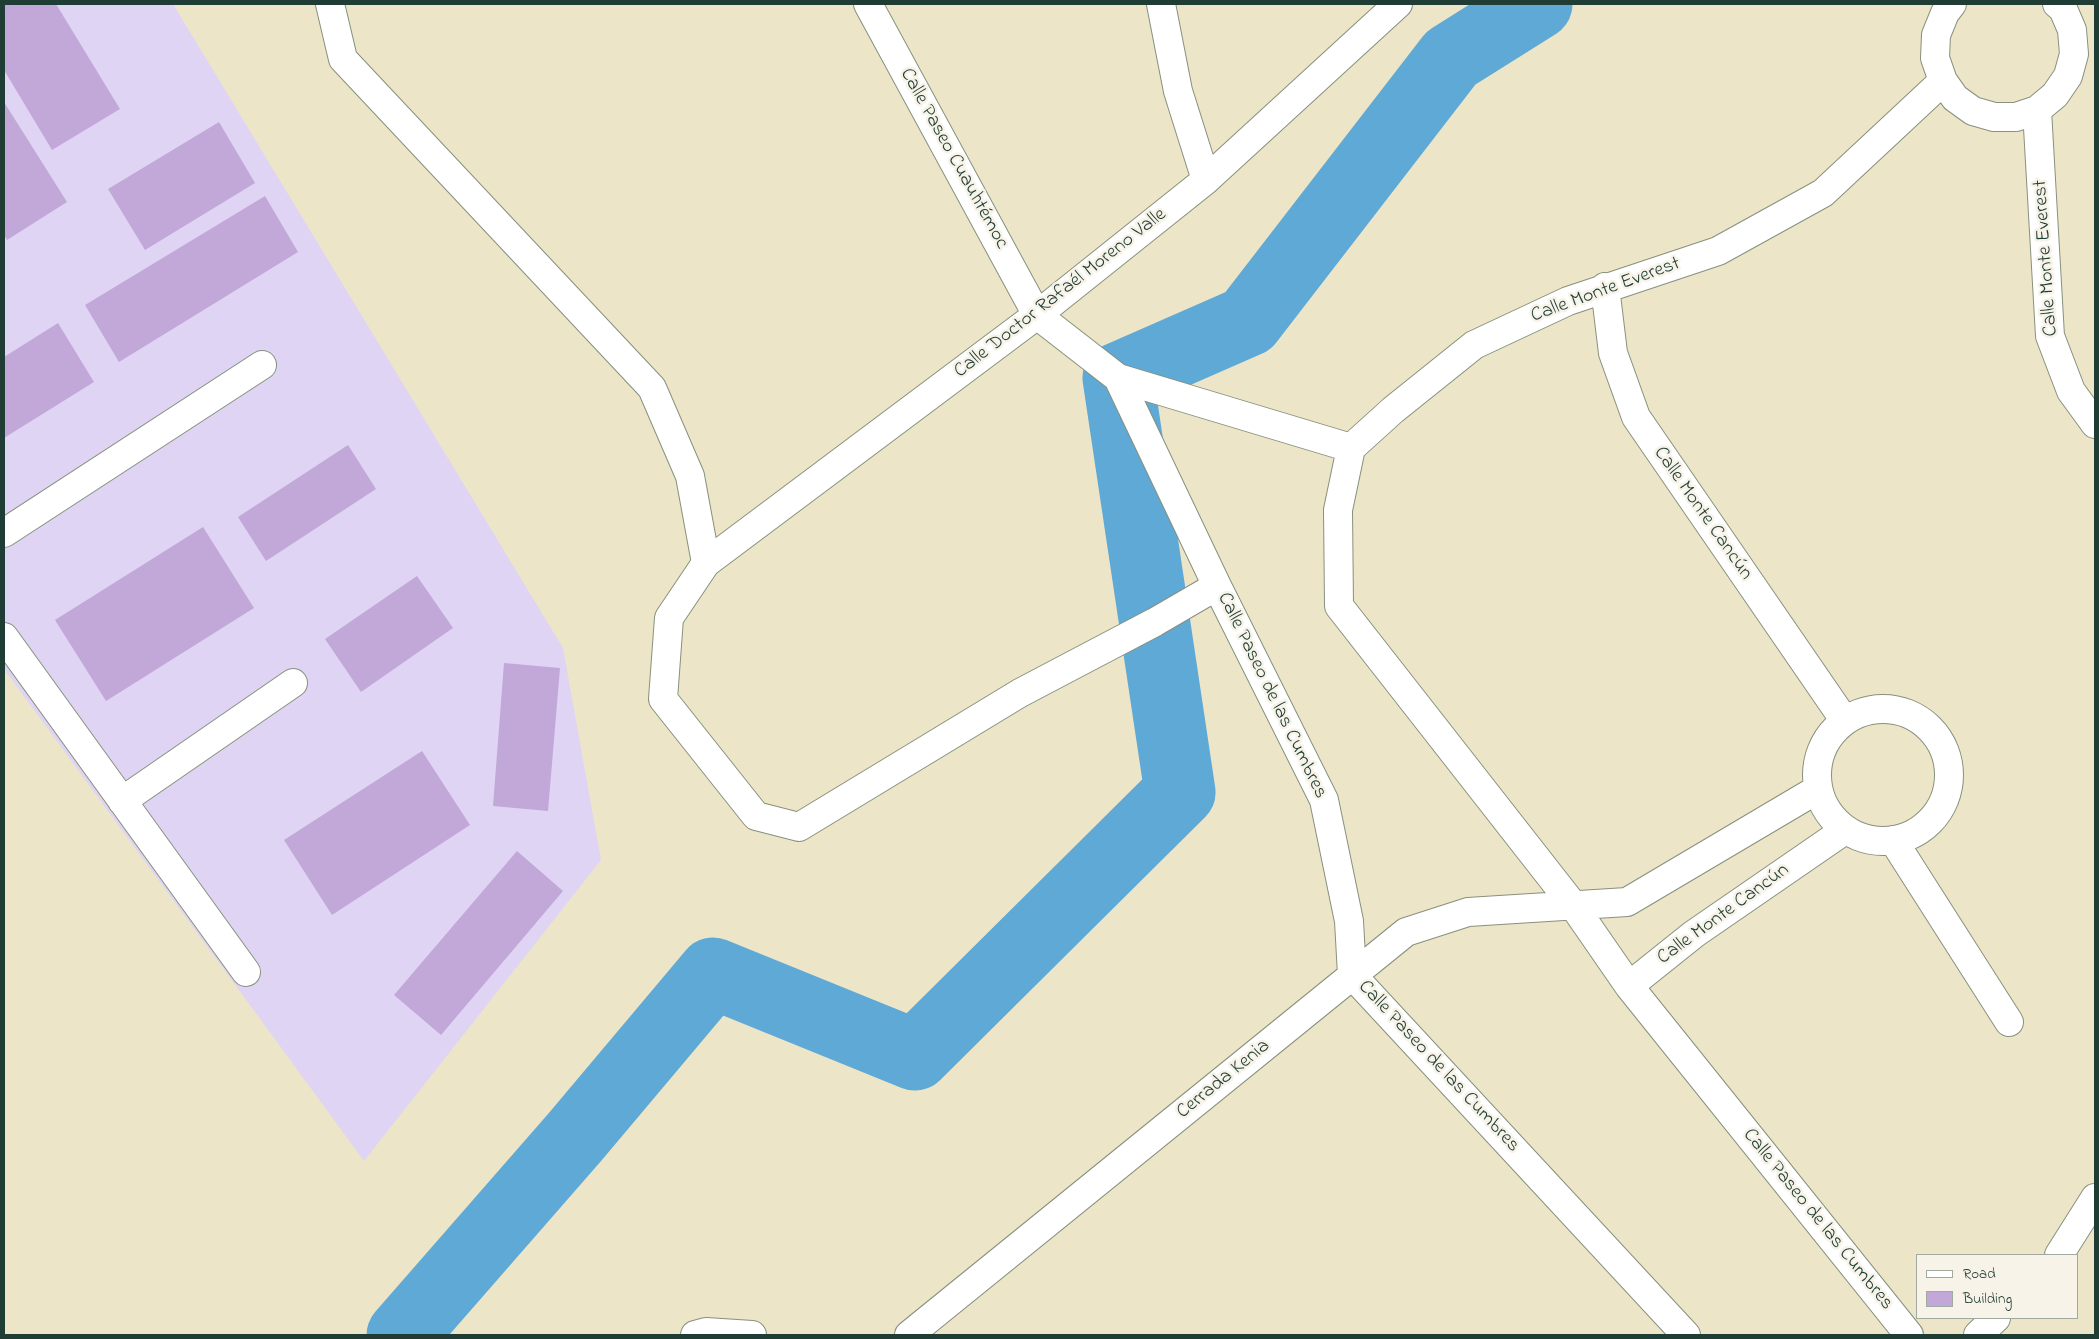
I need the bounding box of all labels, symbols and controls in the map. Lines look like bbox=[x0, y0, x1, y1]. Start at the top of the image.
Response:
street label: Calle Paseo Cuauhtémoc bbox=[893, 65, 1013, 253]
street label: Calle Monte Everest bbox=[2030, 179, 2064, 337]
street label: Calle Doctor Rafaél Moreno Valle bbox=[950, 204, 1172, 384]
street label: Calle Monte Everest bbox=[1528, 253, 1684, 329]
street label: Calle Monte Cancún bbox=[1647, 443, 1757, 585]
street label: Calle Paseo de las Cumbres bbox=[1211, 589, 1331, 803]
street label: Calle Monte Cancún bbox=[1653, 859, 1795, 971]
street label: Calle Paseo de las Cumbres bbox=[1352, 976, 1524, 1158]
street label: Cerrada Kenia bbox=[1173, 1035, 1275, 1125]
street label: Calle Paseo de las Cumbres bbox=[1736, 1124, 1898, 1316]
legend bbox=[1916, 1254, 2079, 1319]
text: Road bbox=[1963, 1263, 1996, 1285]
text: Building bbox=[1963, 1288, 2012, 1310]

